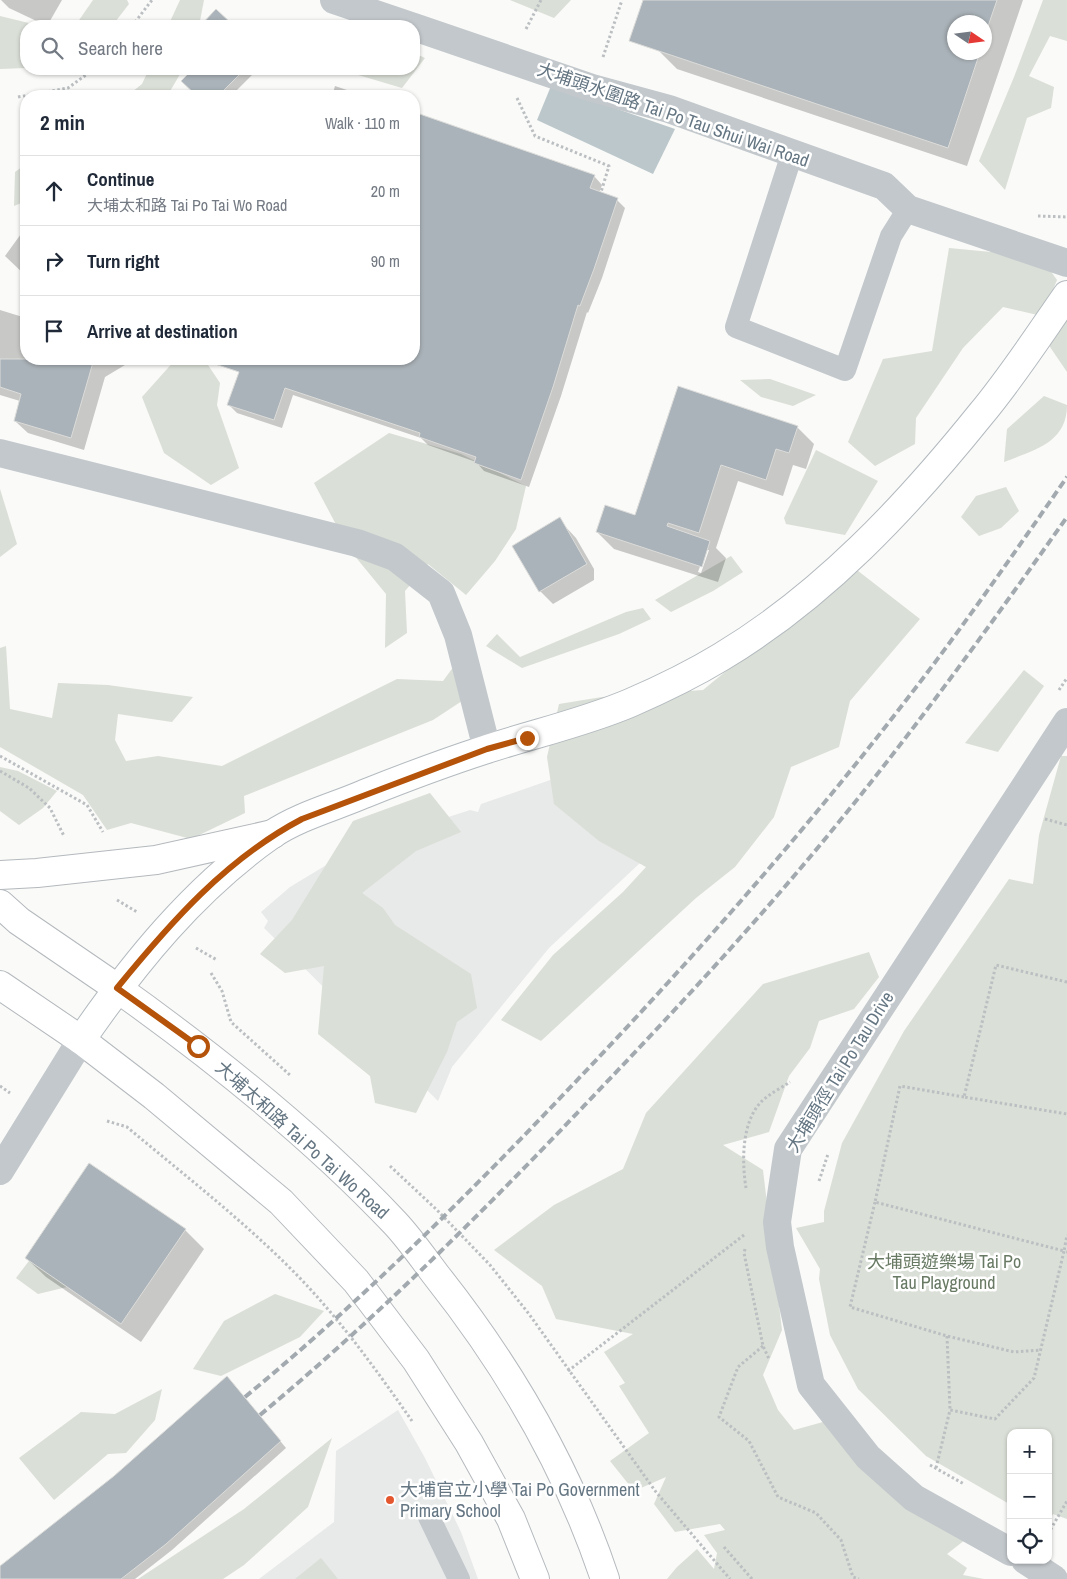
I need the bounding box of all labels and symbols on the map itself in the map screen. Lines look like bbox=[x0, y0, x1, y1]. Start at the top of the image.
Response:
north arrow bbox=[947, 15, 992, 60]
street label: 大埔頭水圍路 Tai Po Tau Shui Wai Road bbox=[534, 56, 812, 173]
route end bbox=[516, 727, 539, 750]
street label: 大埔頭徑 Tai Po Tau Drive bbox=[780, 986, 899, 1157]
route start bbox=[187, 1035, 210, 1058]
street label: 大埔太和路 Tai Po Tai Wo Road bbox=[210, 1055, 394, 1224]
park label: 大埔頭遊樂場 Tai Po Tau Playground bbox=[867, 1249, 1021, 1295]
place label: 大埔官立小學 Tai Po Government Primary School bbox=[400, 1477, 640, 1523]
marker: 大埔官立小學 Tai Po Government Primary School bbox=[384, 1494, 396, 1506]

